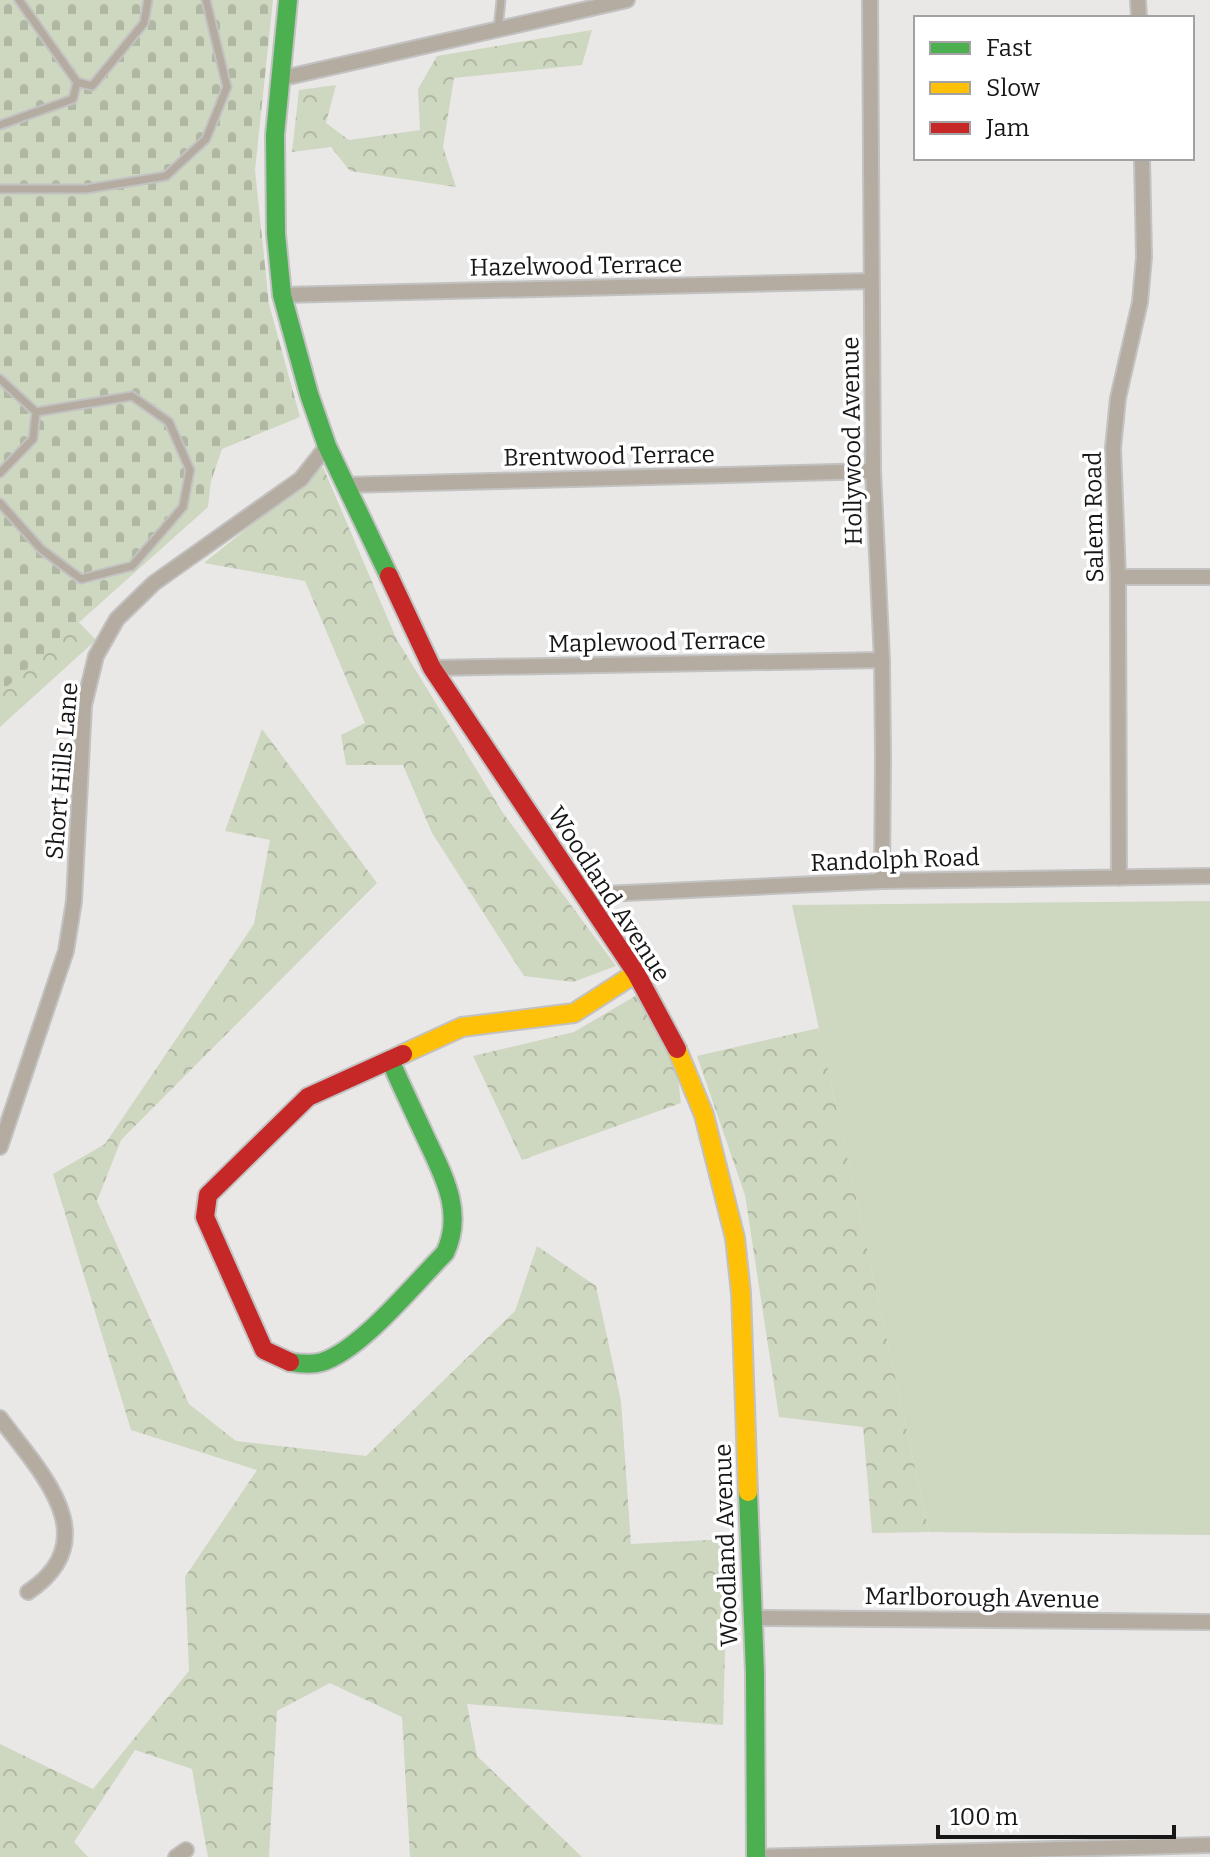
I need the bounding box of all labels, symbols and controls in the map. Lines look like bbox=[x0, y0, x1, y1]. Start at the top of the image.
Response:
legend bbox=[914, 16, 1194, 160]
text: Fast bbox=[986, 34, 1032, 62]
text: Slow bbox=[986, 74, 1041, 102]
text: Jam bbox=[985, 114, 1030, 142]
street label: Hazelwood Terrace bbox=[469, 250, 683, 282]
street label: Hollywood Avenue bbox=[836, 336, 868, 546]
street label: Brentwood Terrace bbox=[503, 440, 715, 472]
street label: Salem Road bbox=[1079, 451, 1109, 583]
street label: Maplewood Terrace bbox=[548, 626, 766, 658]
street label: Short Hills Lane bbox=[40, 681, 84, 861]
street label: Woodland Avenue bbox=[542, 801, 676, 987]
street label: Randolph Road bbox=[810, 843, 980, 877]
street label: Woodland Avenue bbox=[708, 1443, 744, 1647]
street label: Marlborough Avenue bbox=[864, 1582, 1100, 1614]
scale bar bbox=[938, 1789, 1174, 1839]
text: 100 m bbox=[950, 1803, 1018, 1831]

